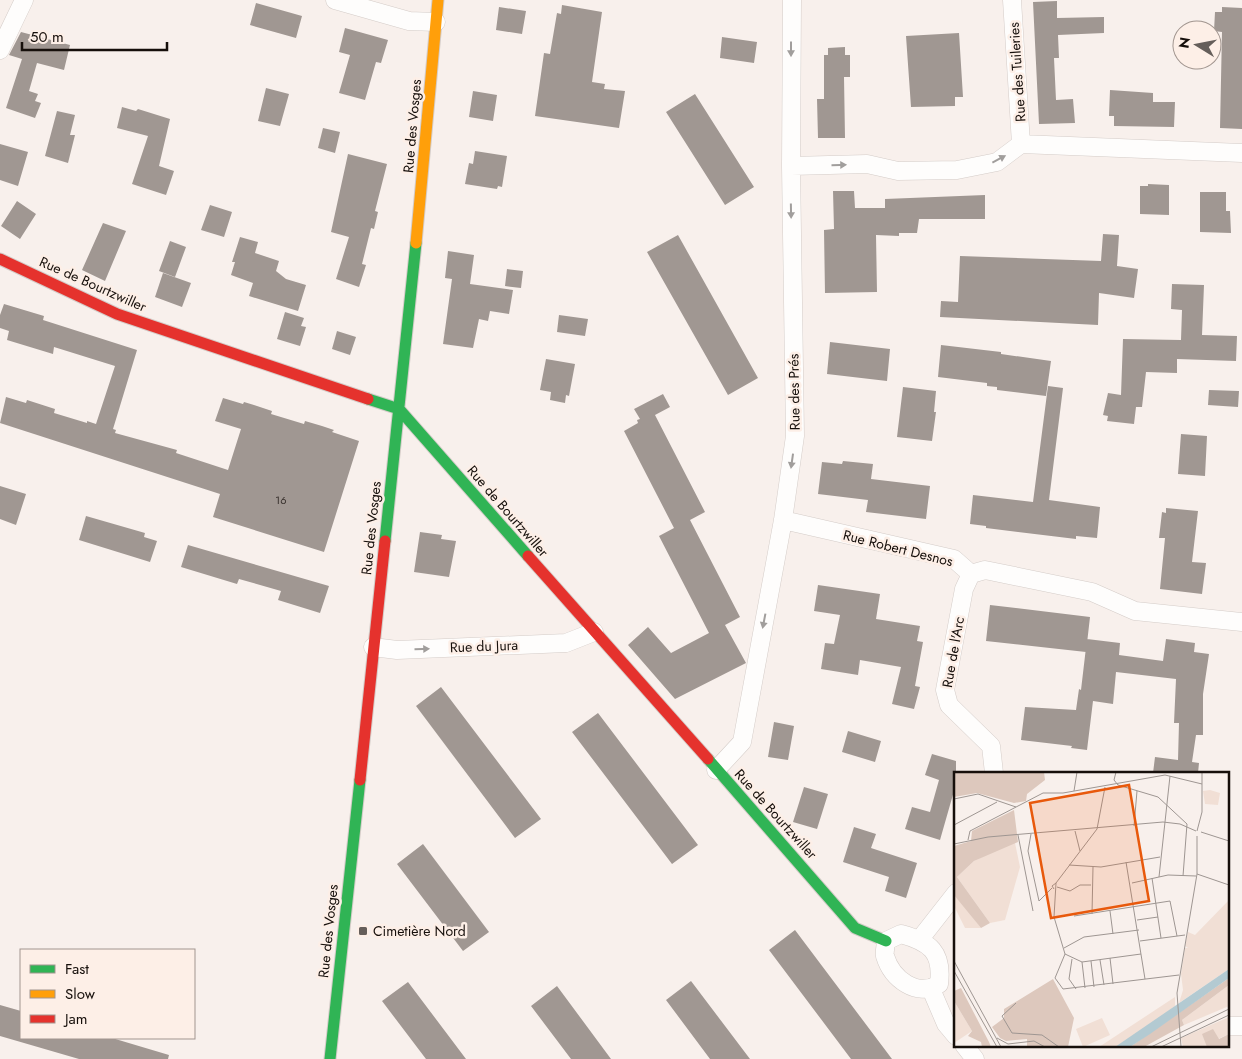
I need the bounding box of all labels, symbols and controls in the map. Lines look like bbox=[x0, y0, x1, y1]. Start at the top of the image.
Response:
scale bar bbox=[22, 20, 168, 52]
north arrow bbox=[1172, 20, 1222, 70]
street label: Rue des Tuileries bbox=[1004, 21, 1030, 122]
text: 50 m bbox=[30, 26, 64, 48]
text: N bbox=[1173, 36, 1195, 50]
one-way arrow bbox=[787, 41, 795, 57]
street label: Rue des Vosges bbox=[398, 78, 426, 174]
one-way arrow bbox=[992, 155, 1007, 163]
one-way arrow bbox=[832, 161, 848, 169]
one-way arrow bbox=[788, 203, 796, 219]
street label: Rue de Bourtzwiller bbox=[36, 251, 150, 317]
street label: Rue des Prés bbox=[783, 353, 805, 430]
one-way arrow bbox=[787, 453, 795, 469]
street label: Rue de Bourtzwiller bbox=[463, 461, 553, 561]
street label: Rue des Vosges bbox=[356, 480, 386, 576]
house number: 16 bbox=[275, 492, 287, 508]
street label: Rue Robert Desnos bbox=[841, 525, 955, 571]
one-way arrow bbox=[760, 613, 768, 629]
street label: Rue de l'Arc bbox=[937, 615, 969, 689]
street label: Rue du Jura bbox=[449, 635, 519, 657]
one-way arrow bbox=[414, 644, 430, 652]
street label: Rue de Bourtzwiller bbox=[730, 764, 822, 864]
inset map bbox=[954, 772, 1230, 1046]
street label: Rue des Vosges bbox=[313, 883, 343, 979]
place label: Cimetière Nord bbox=[373, 921, 466, 941]
marker: Cimetière Nord bbox=[357, 925, 369, 937]
legend bbox=[20, 949, 195, 1039]
text: Fast bbox=[65, 958, 89, 980]
text: Slow bbox=[65, 983, 96, 1005]
text: Jam bbox=[63, 1008, 88, 1030]

